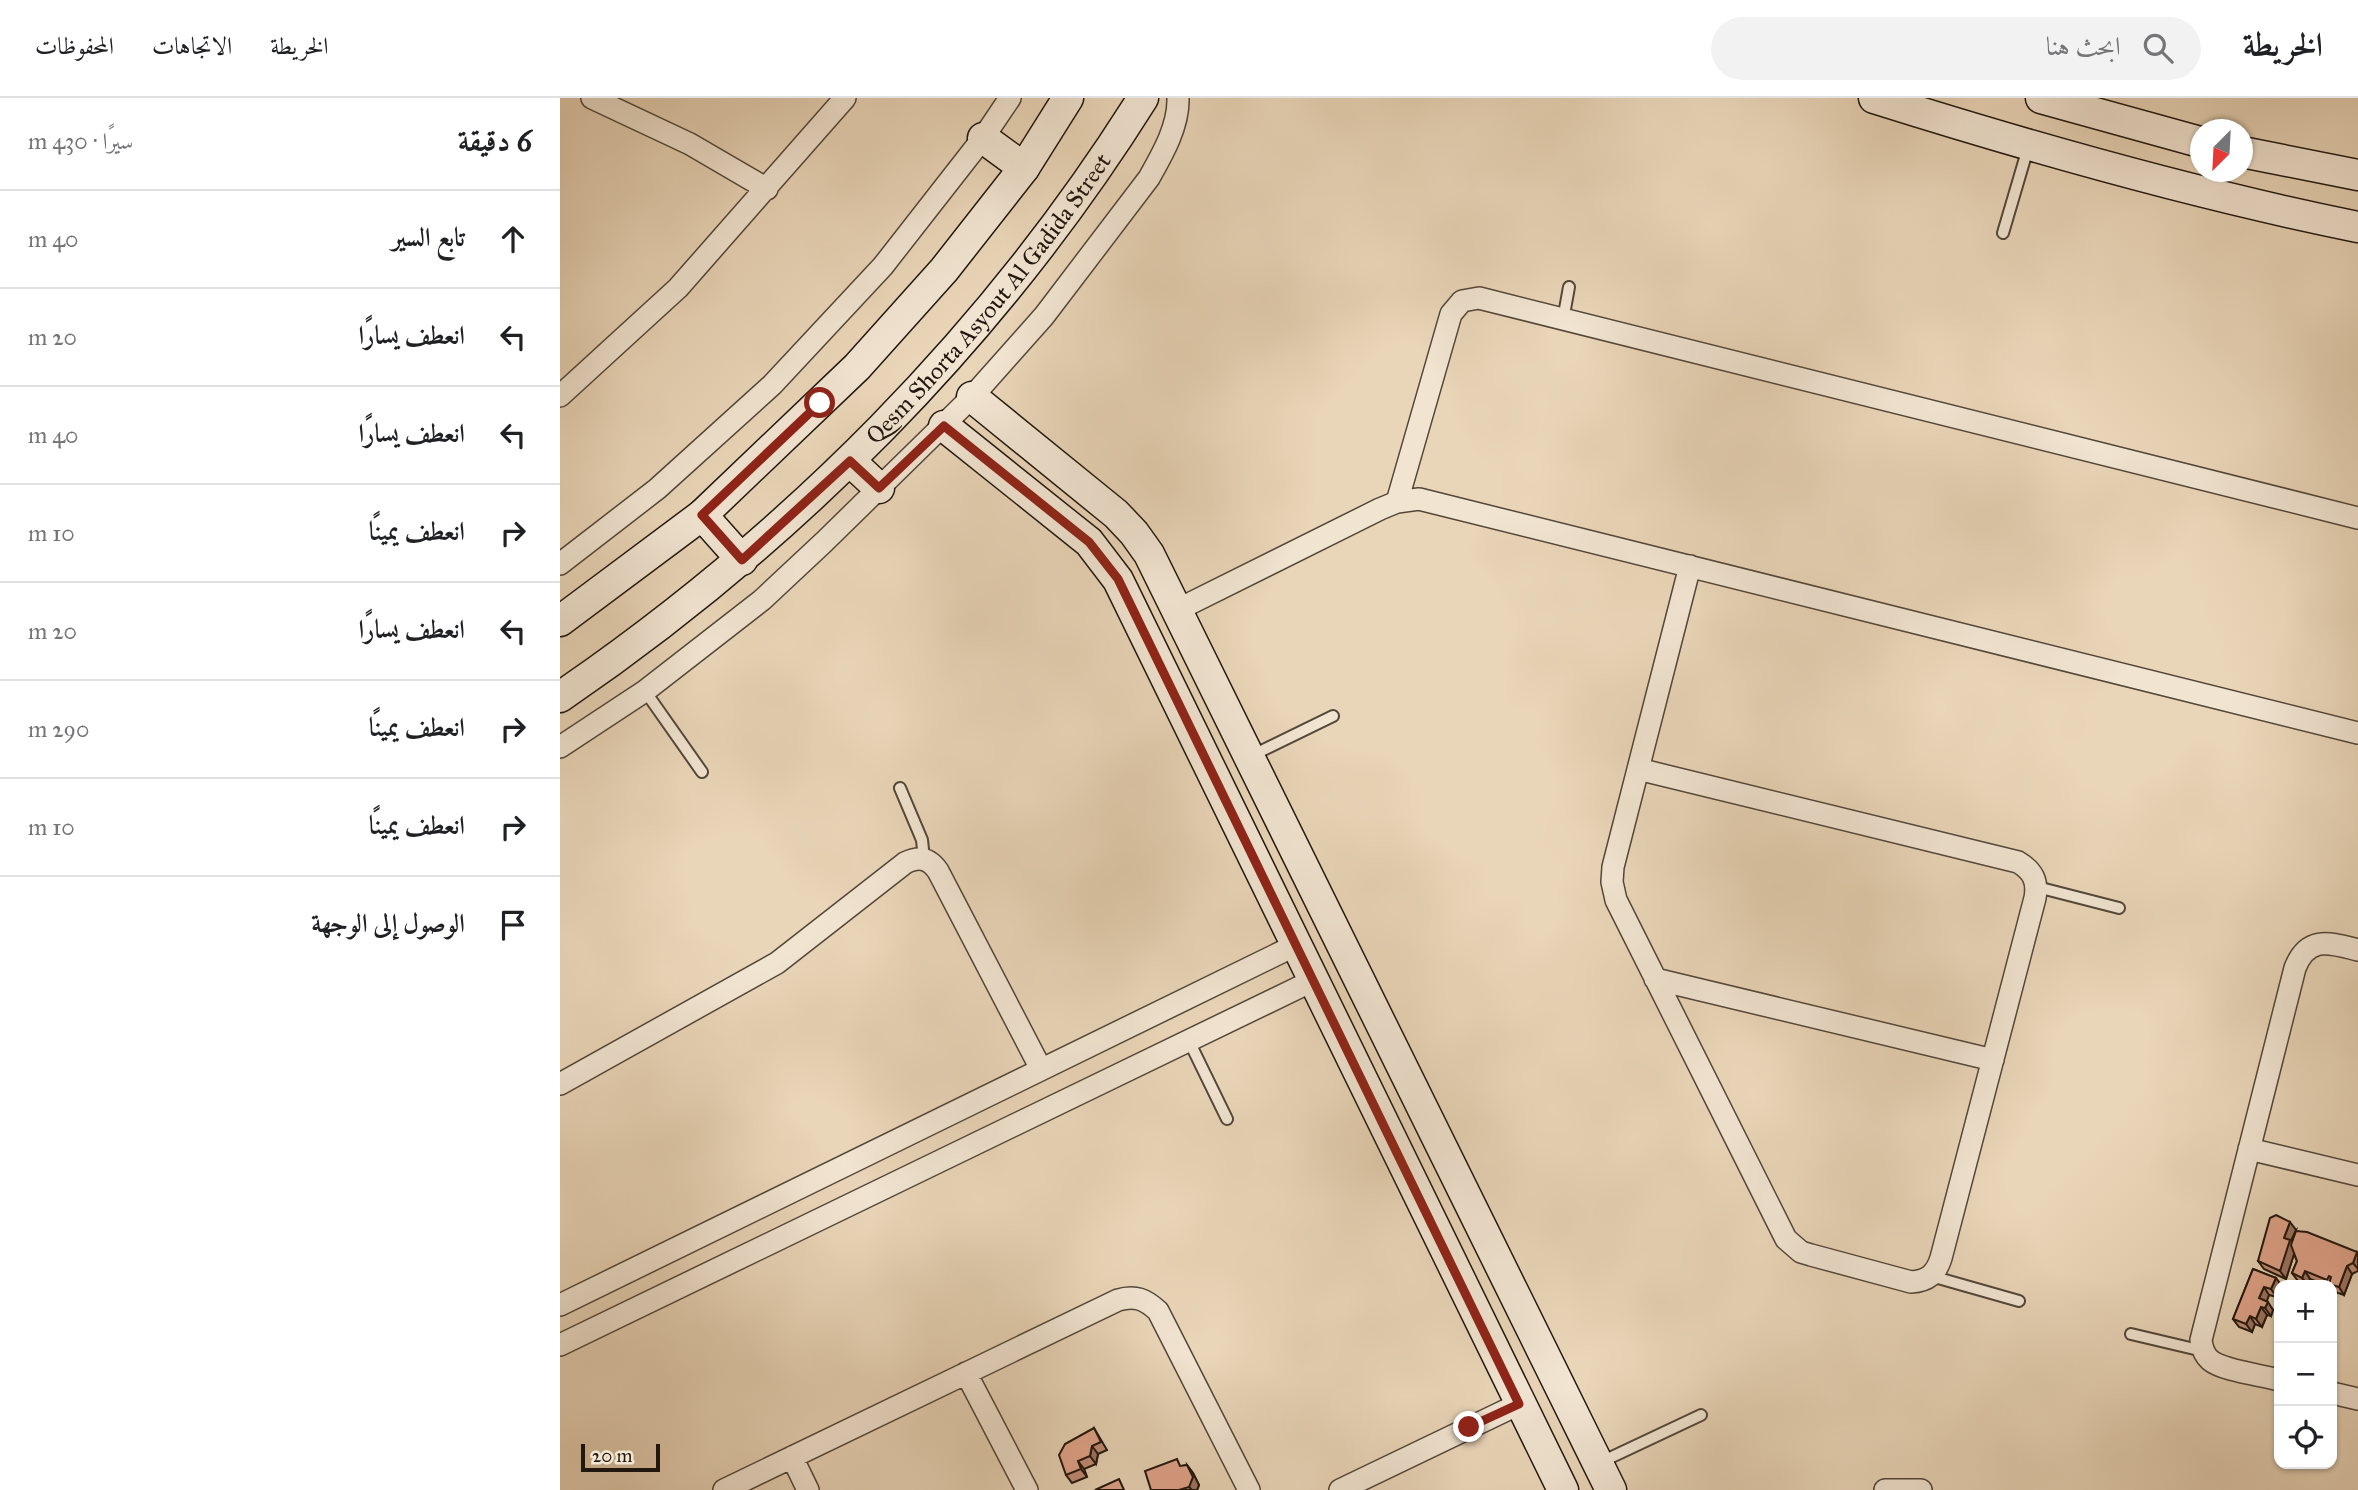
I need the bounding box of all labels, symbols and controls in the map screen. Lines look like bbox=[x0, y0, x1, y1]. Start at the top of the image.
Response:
search box bbox=[1711, 17, 2201, 80]
text: الخريطة bbox=[2243, 25, 2323, 65]
icon: search bbox=[2139, 29, 2177, 67]
text: ابحث هنا bbox=[2046, 30, 2121, 62]
text: المحفوظات bbox=[35, 31, 114, 61]
text: الاتجاهات bbox=[152, 31, 232, 61]
text: الخريطة bbox=[270, 31, 329, 61]
north arrow bbox=[2190, 119, 2253, 182]
text: 6 دقيقة bbox=[458, 123, 532, 159]
text: سيرًا · 430 m bbox=[28, 127, 133, 155]
street label: Qesm Shorta Asyout Al Gadida Street bbox=[859, 147, 1118, 450]
icon: ahead bbox=[494, 220, 532, 258]
text: تابع السير bbox=[392, 221, 465, 253]
text: 40 m bbox=[28, 225, 78, 253]
icon: left bbox=[494, 318, 532, 356]
text: انعطف يسارًا bbox=[358, 319, 465, 351]
text: 20 m bbox=[28, 323, 77, 351]
route start bbox=[804, 387, 835, 418]
icon: left bbox=[494, 416, 532, 454]
text: انعطف يسارًا bbox=[358, 417, 465, 449]
text: 40 m bbox=[28, 421, 78, 449]
icon: right bbox=[494, 514, 532, 552]
text: انعطف يمينًا bbox=[369, 515, 465, 547]
text: 10 m bbox=[28, 519, 75, 547]
icon: left bbox=[494, 612, 532, 650]
text: انعطف يسارًا bbox=[358, 613, 465, 645]
text: 20 m bbox=[28, 617, 77, 645]
icon: right bbox=[494, 710, 532, 748]
text: انعطف يمينًا bbox=[369, 711, 465, 743]
text: 290 m bbox=[28, 715, 89, 743]
icon: right bbox=[494, 808, 532, 846]
text: انعطف يمينًا bbox=[369, 809, 465, 841]
text: 10 m bbox=[28, 813, 75, 841]
icon: arrive bbox=[494, 906, 532, 944]
text: الوصول إلى الوجهة bbox=[311, 907, 465, 939]
map controls bbox=[2274, 1280, 2337, 1469]
button: + bbox=[2274, 1280, 2337, 1343]
button: − bbox=[2274, 1343, 2337, 1406]
button: locate bbox=[2274, 1406, 2337, 1469]
route end bbox=[1453, 1411, 1484, 1442]
scale bar bbox=[581, 1441, 660, 1473]
text: 20 m bbox=[592, 1444, 633, 1467]

